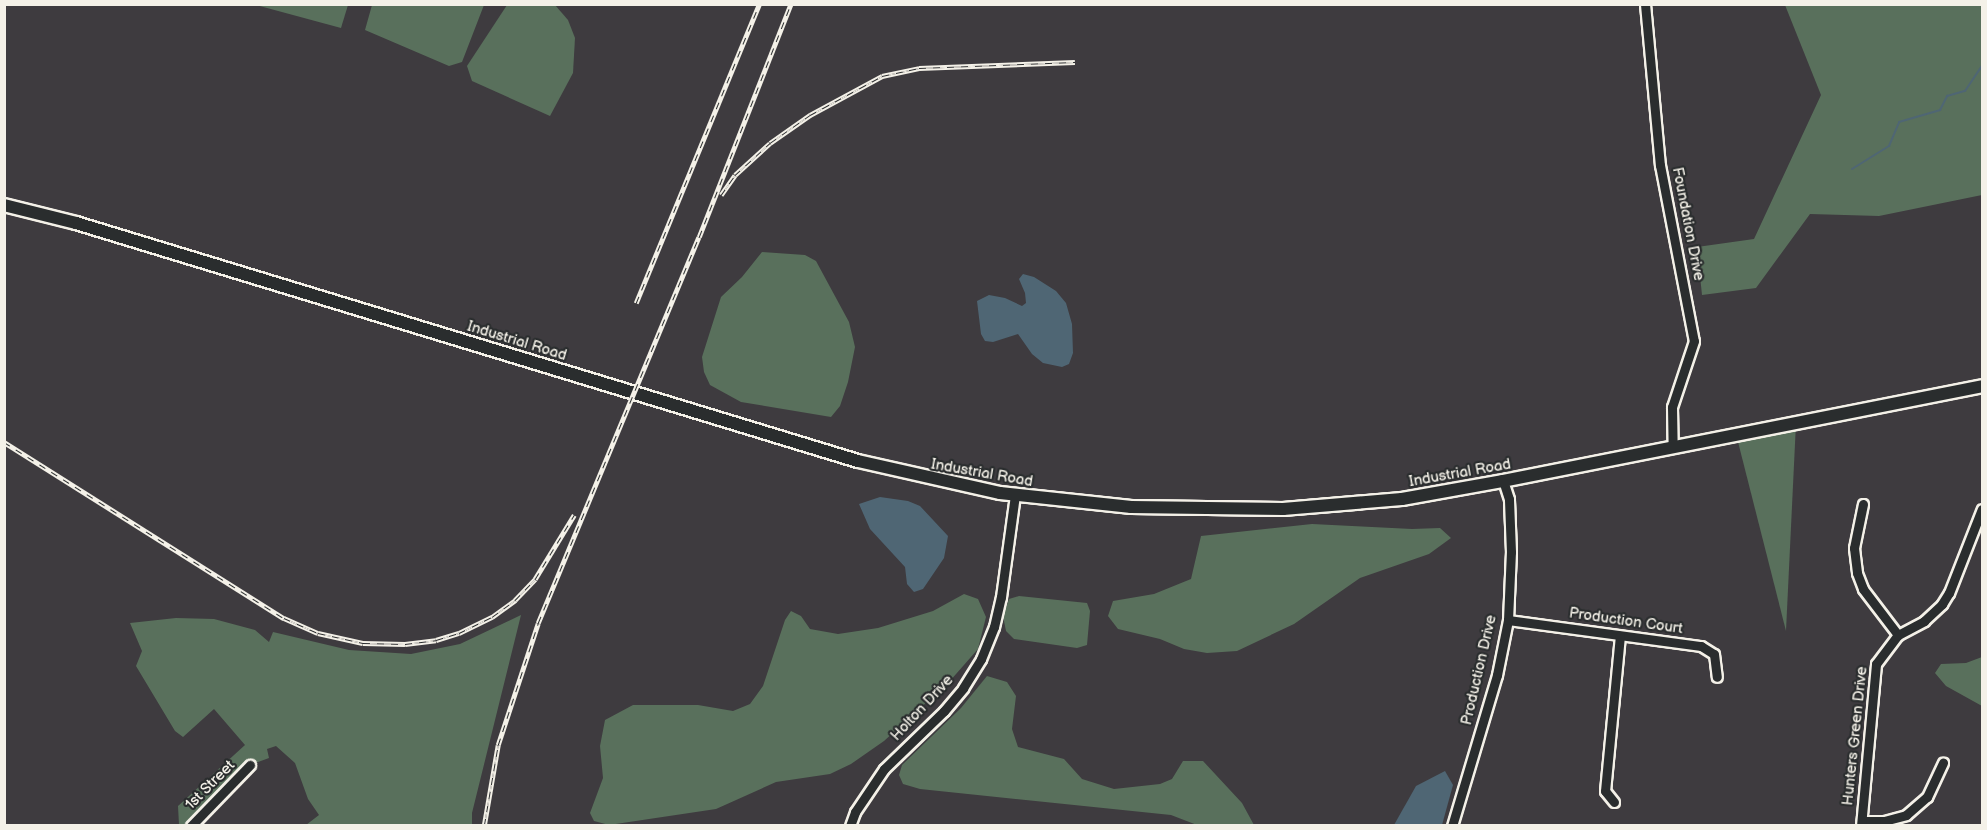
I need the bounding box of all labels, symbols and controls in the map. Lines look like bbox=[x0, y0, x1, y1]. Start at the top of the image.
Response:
street label: Foundation Drive bbox=[1668, 166, 1708, 282]
street label: Industrial Road bbox=[465, 317, 569, 365]
street label: Industrial Road bbox=[930, 455, 1034, 491]
street label: Industrial Road bbox=[1408, 455, 1512, 491]
street label: Production Court bbox=[1568, 604, 1684, 638]
street label: Production Drive bbox=[1458, 613, 1500, 727]
street label: Hunters Green Drive bbox=[1839, 666, 1871, 806]
street label: Holton Drive bbox=[887, 671, 957, 745]
street label: 1st Street bbox=[181, 756, 239, 814]

